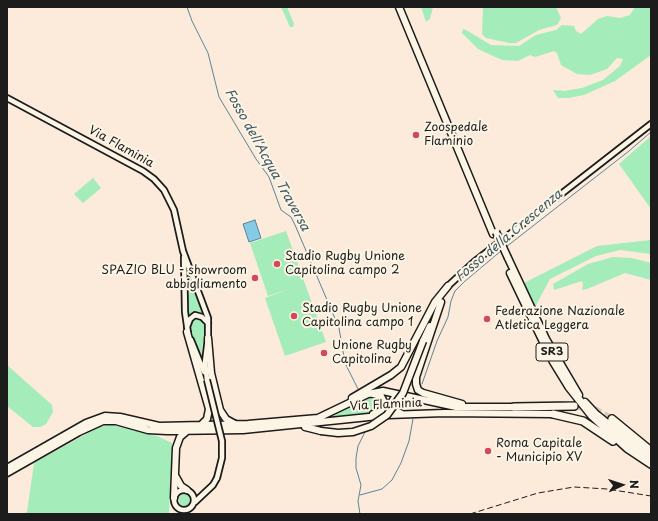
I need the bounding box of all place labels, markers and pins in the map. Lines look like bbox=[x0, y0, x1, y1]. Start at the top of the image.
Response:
place label: Zoospedale Flaminio bbox=[424, 121, 488, 149]
marker: Zoospedale Flaminio bbox=[411, 130, 421, 140]
place label: Stadio Rugby Unione Capitolina campo 2 bbox=[285, 250, 405, 278]
marker: Stadio Rugby Unione Capitolina campo 2 bbox=[272, 259, 282, 269]
place label: SPAZIO BLU - showroom abbigliamento bbox=[101, 264, 247, 292]
marker: SPAZIO BLU - showroom abbigliamento bbox=[250, 273, 260, 283]
place label: Stadio Rugby Unione Capitolina campo 1 bbox=[302, 302, 422, 330]
place label: Federazione Nazionale Atletica Leggera bbox=[495, 305, 625, 333]
marker: Stadio Rugby Unione Capitolina campo 1 bbox=[289, 311, 299, 321]
marker: Federazione Nazionale Atletica Leggera bbox=[482, 314, 492, 324]
place label: Unione Rugby Capitolina bbox=[332, 339, 412, 367]
marker: Unione Rugby Capitolina bbox=[319, 348, 329, 358]
place label: Roma Capitale - Municipio XV bbox=[496, 437, 582, 465]
marker: Roma Capitale - Municipio XV bbox=[483, 446, 493, 456]

